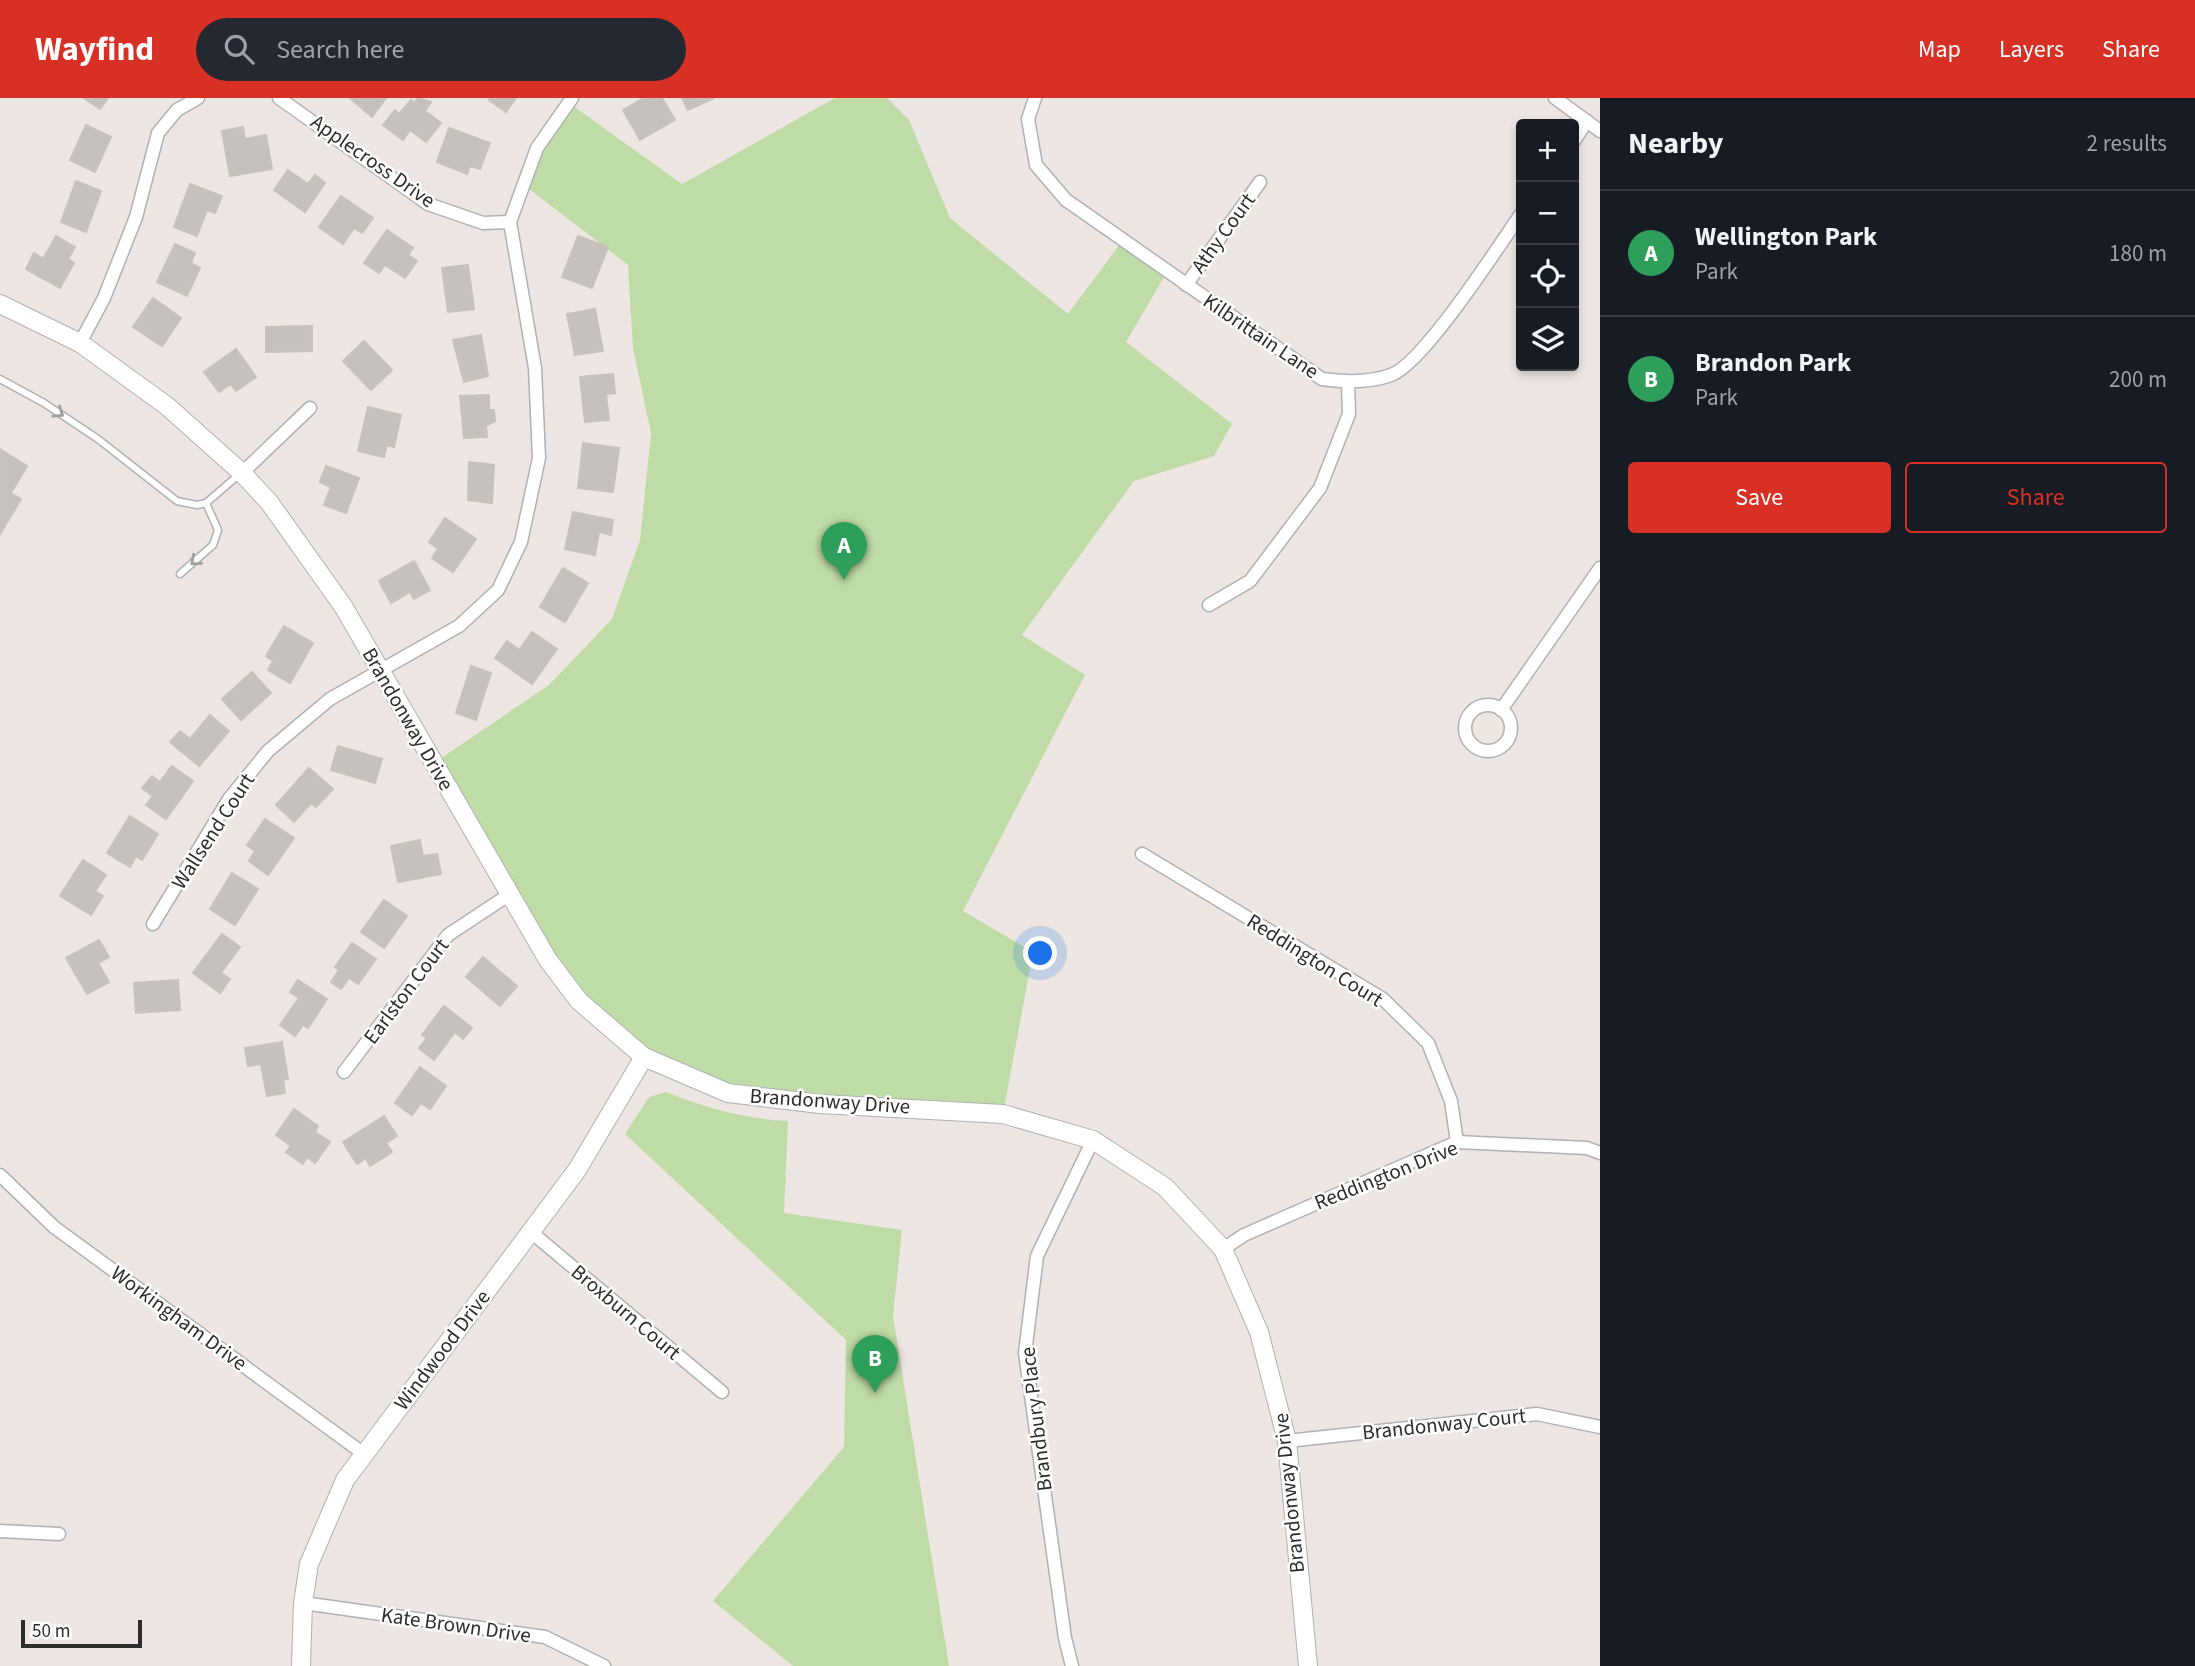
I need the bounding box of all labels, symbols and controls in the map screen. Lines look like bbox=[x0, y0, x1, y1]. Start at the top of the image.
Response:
search box bbox=[196, 18, 686, 81]
text: Wayfind bbox=[35, 26, 154, 73]
icon: search bbox=[220, 30, 258, 68]
text: Search here bbox=[276, 31, 404, 68]
text: Map bbox=[1918, 32, 1961, 67]
text: Layers bbox=[1999, 32, 2064, 67]
text: Share bbox=[2102, 32, 2160, 67]
street label: Applecross Drive bbox=[305, 107, 441, 215]
map controls bbox=[1516, 119, 1579, 371]
button: + bbox=[1516, 119, 1579, 182]
text: Nearby bbox=[1628, 122, 1723, 165]
text: 2 results bbox=[2087, 127, 2167, 160]
button: − bbox=[1516, 182, 1579, 245]
street label: Athy Court bbox=[1184, 187, 1262, 279]
text: Wellington Park bbox=[1695, 218, 1877, 255]
text: A bbox=[1644, 237, 1658, 270]
text: 180 m bbox=[2109, 237, 2167, 270]
button: locate bbox=[1516, 245, 1579, 308]
text: Park bbox=[1695, 255, 1738, 288]
street label: Kilbrittain Lane bbox=[1197, 286, 1325, 386]
button: layers bbox=[1516, 308, 1579, 371]
text: Brandon Park bbox=[1695, 344, 1851, 381]
text: B bbox=[1644, 363, 1658, 396]
text: 200 m bbox=[2109, 363, 2167, 396]
text: Park bbox=[1695, 381, 1738, 414]
one-way arrow bbox=[51, 405, 64, 417]
button: Save bbox=[1628, 462, 1891, 533]
button: Share bbox=[1905, 462, 2167, 533]
pin: A bbox=[821, 522, 867, 580]
one-way arrow bbox=[190, 553, 203, 565]
street label: Brandonway Drive bbox=[355, 642, 461, 796]
street label: Wallsend Court bbox=[164, 767, 262, 895]
street label: Reddington Court bbox=[1241, 906, 1389, 1014]
street label: Earlston Court bbox=[356, 932, 456, 1050]
your location bbox=[1023, 936, 1057, 970]
street label: Brandonway Drive bbox=[749, 1080, 911, 1122]
street label: Reddington Drive bbox=[1310, 1133, 1462, 1217]
street label: Broxburn Court bbox=[565, 1257, 687, 1367]
street label: Workingham Drive bbox=[105, 1258, 253, 1378]
street label: Windwood Drive bbox=[387, 1283, 497, 1417]
pin: B bbox=[852, 1335, 898, 1393]
street label: Brandbury Place bbox=[1012, 1345, 1060, 1493]
street label: Brandonway Court bbox=[1361, 1400, 1527, 1448]
street label: Brandonway Drive bbox=[1266, 1412, 1312, 1574]
street label: Kate Brown Drive bbox=[379, 1600, 533, 1650]
scale bar bbox=[21, 1617, 142, 1649]
text: 50 m bbox=[32, 1618, 70, 1645]

